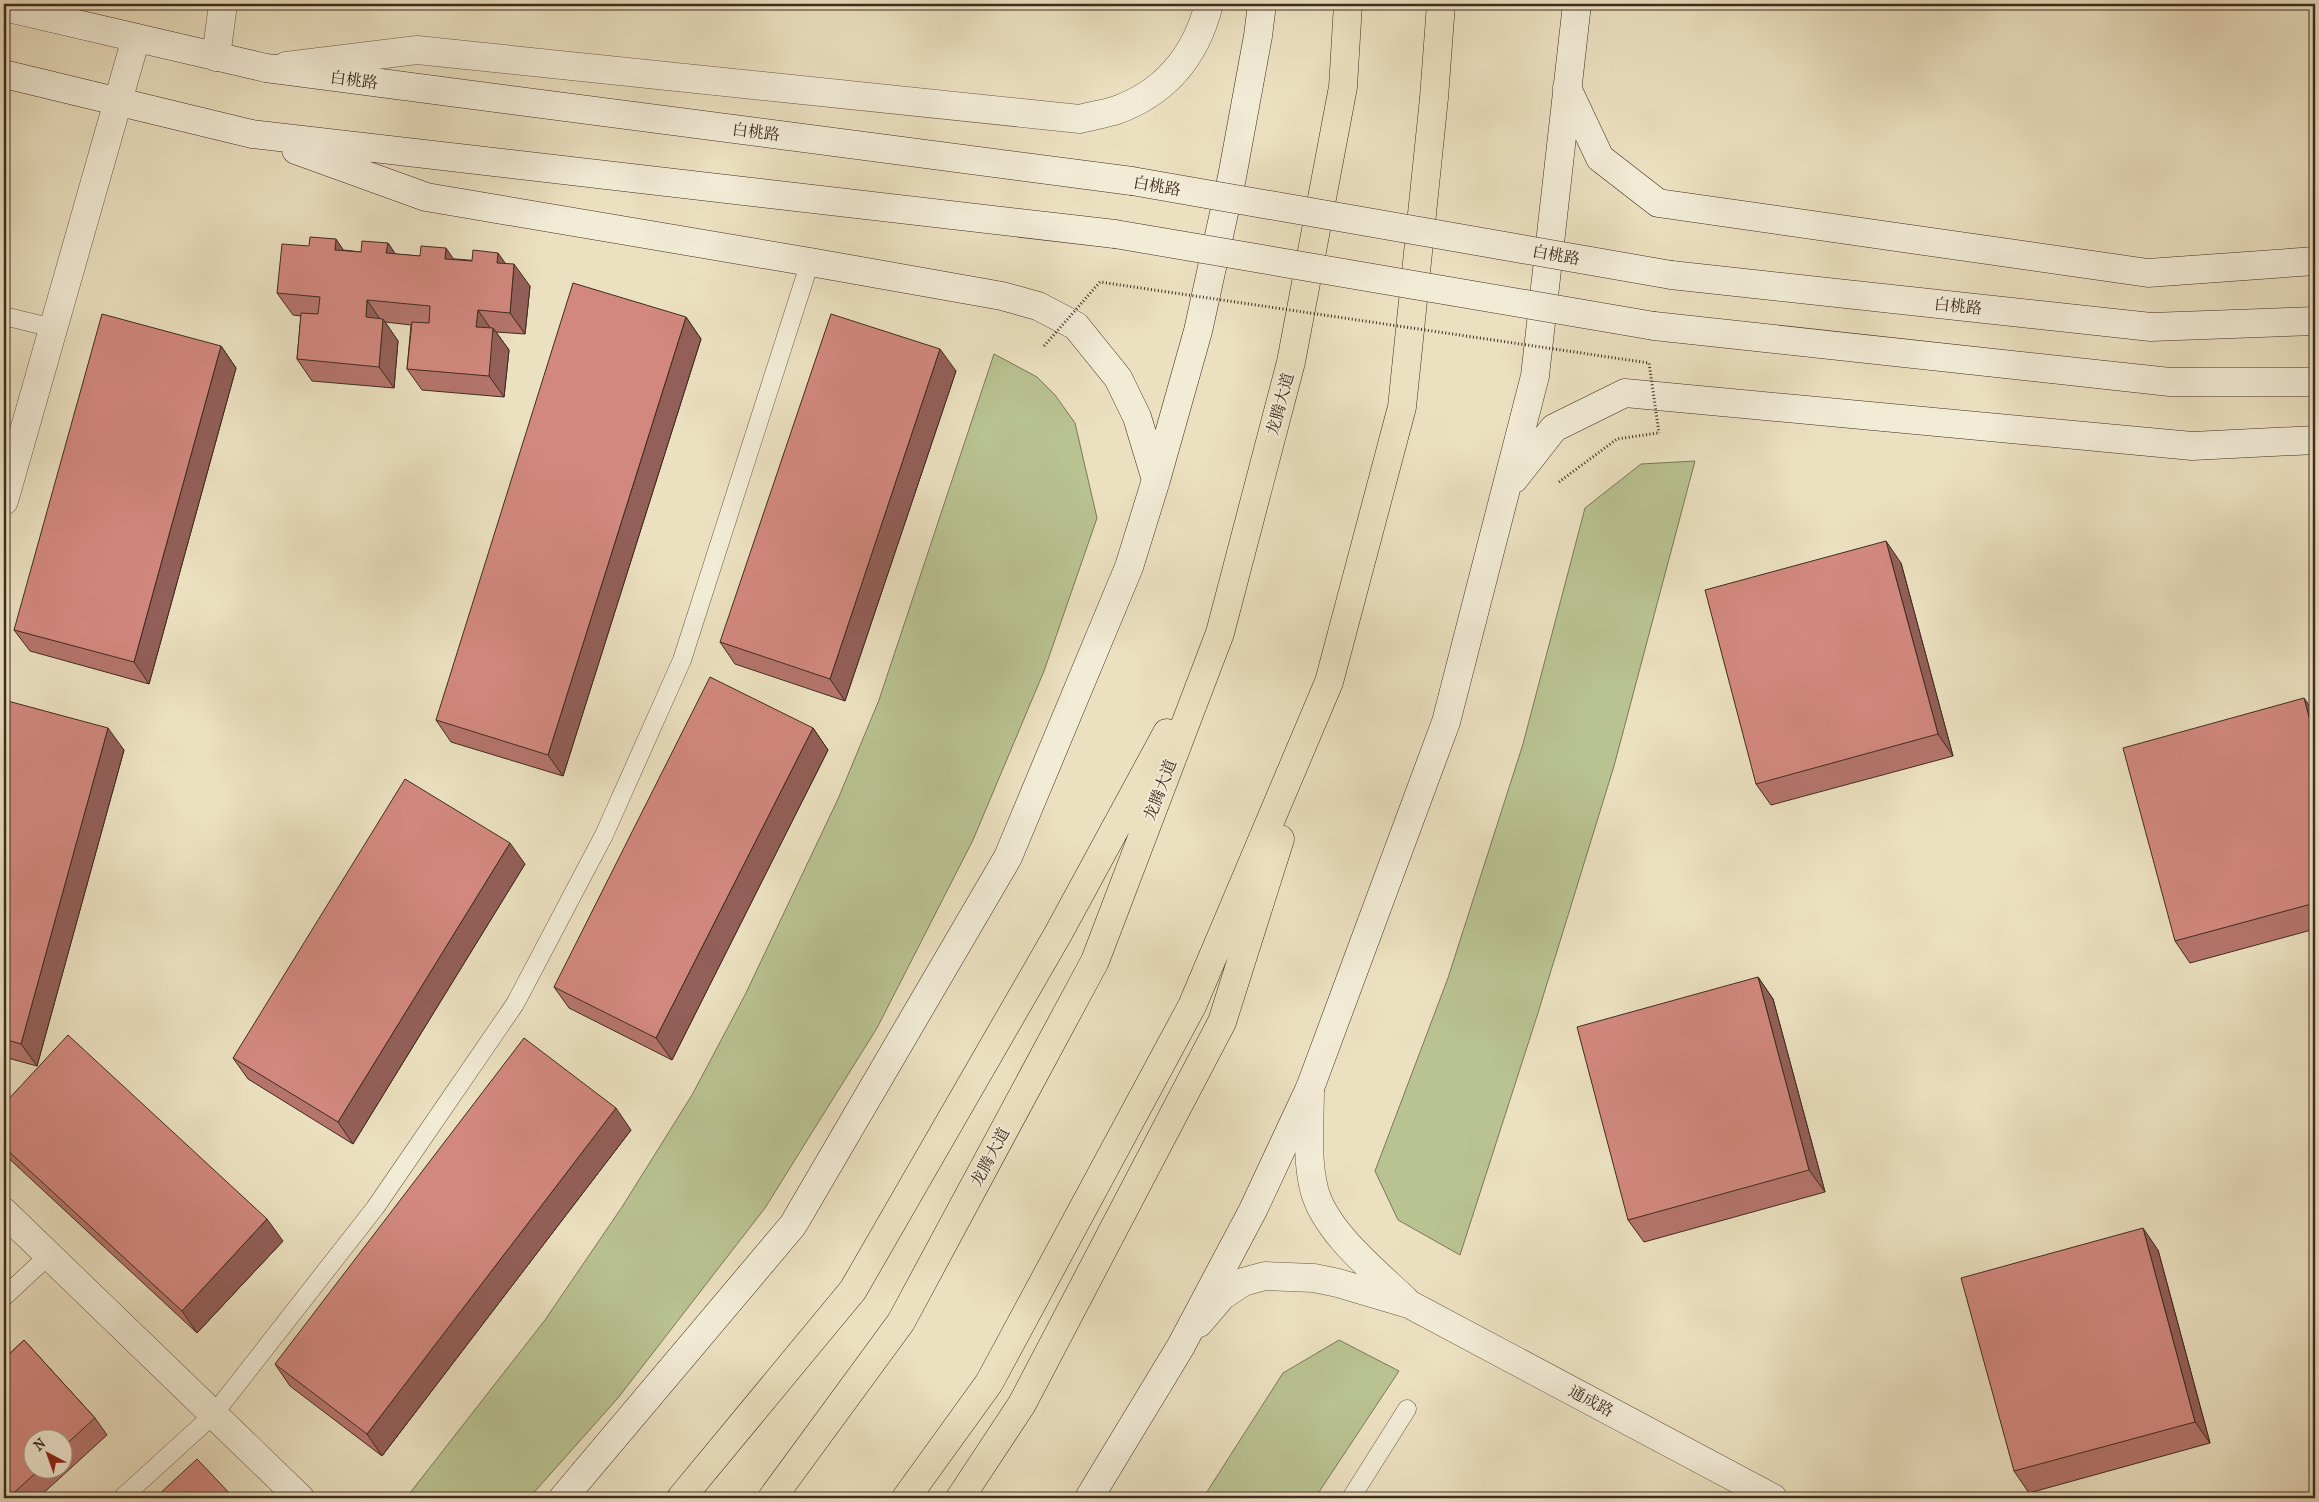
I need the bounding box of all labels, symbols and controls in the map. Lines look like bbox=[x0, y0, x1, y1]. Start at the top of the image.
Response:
street label: 白桃路 bbox=[329, 68, 379, 92]
street label: 白桃路 bbox=[731, 120, 781, 144]
street label: 白桃路 bbox=[1132, 172, 1182, 200]
street label: 白桃路 bbox=[1531, 241, 1581, 269]
street label: 白桃路 bbox=[1933, 294, 1983, 318]
street label: 龙腾大道 bbox=[1263, 371, 1297, 437]
street label: 龙腾大道 bbox=[1140, 757, 1180, 823]
street label: 龙腾大道 bbox=[967, 1124, 1013, 1190]
street label: 通成路 bbox=[1565, 1381, 1617, 1421]
north arrow bbox=[22, 1430, 72, 1480]
text: N bbox=[30, 1434, 50, 1454]

